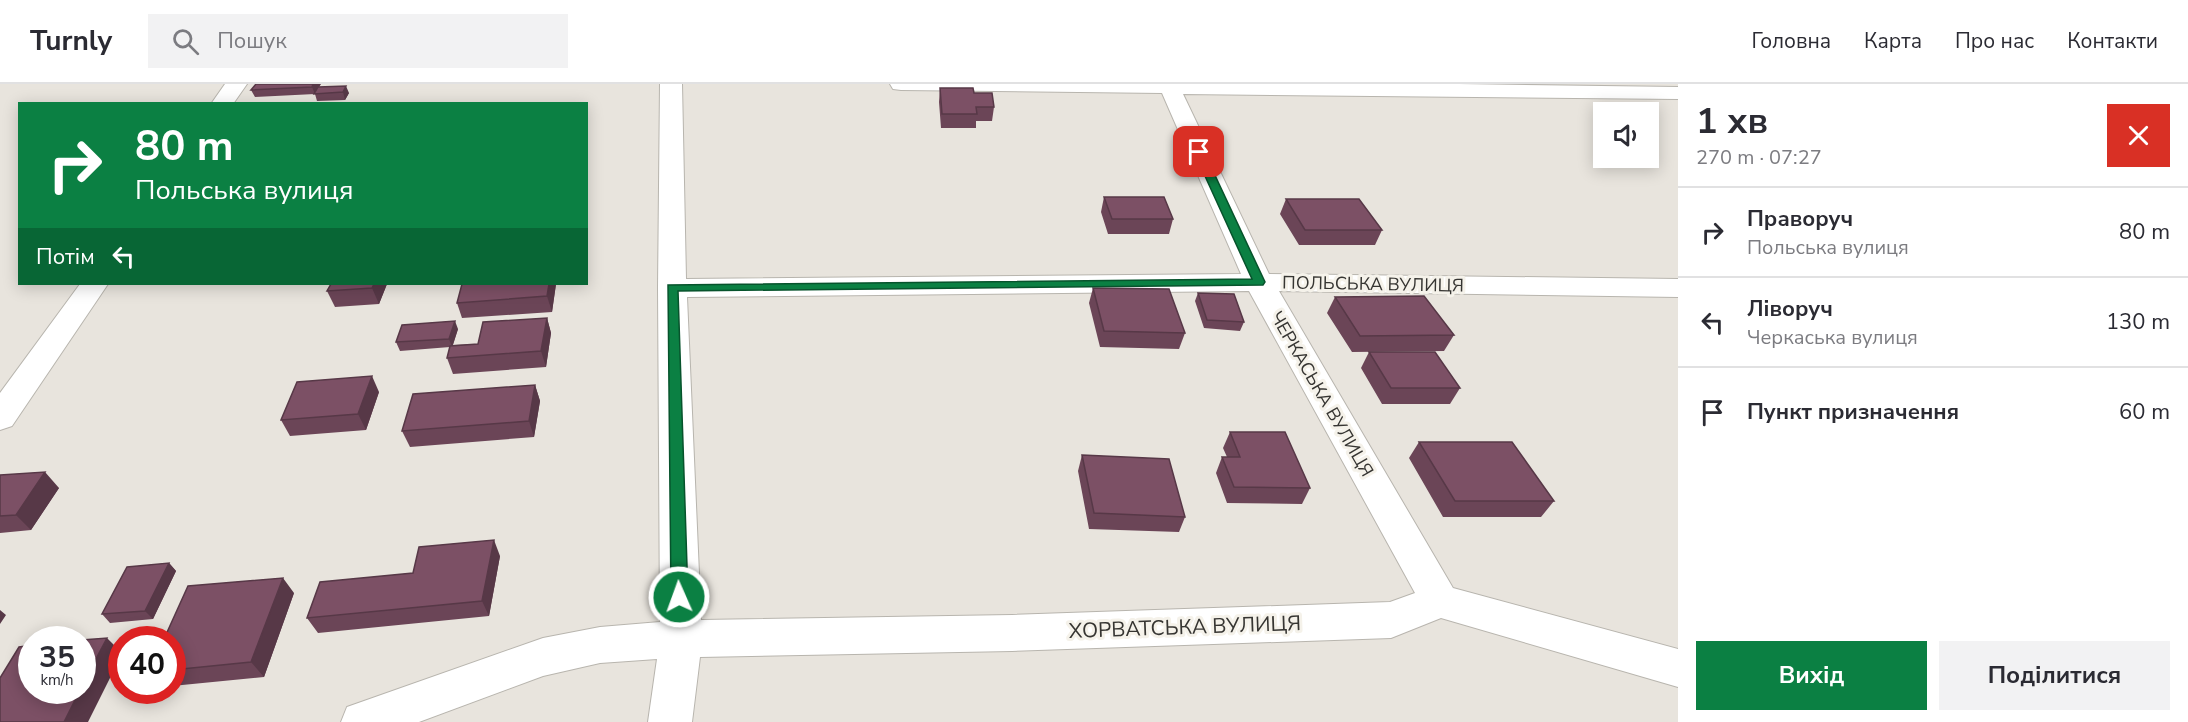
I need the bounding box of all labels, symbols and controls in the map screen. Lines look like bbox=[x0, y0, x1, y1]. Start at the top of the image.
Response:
search box bbox=[148, 14, 568, 68]
text: Turnly bbox=[30, 22, 112, 60]
icon: search bbox=[169, 25, 202, 58]
text: Пошук bbox=[217, 26, 287, 56]
text: Головна bbox=[1751, 27, 1831, 55]
text: Карта bbox=[1864, 27, 1922, 55]
text: Про нас bbox=[1955, 27, 2034, 55]
text: Контакти bbox=[2067, 27, 2158, 55]
text: 1 хв bbox=[1696, 97, 1768, 146]
map controls bbox=[1593, 102, 1659, 168]
button: sound bbox=[1593, 102, 1659, 168]
button: close bbox=[2107, 104, 2170, 167]
text: 80 m bbox=[135, 118, 234, 175]
icon: right bbox=[36, 126, 114, 204]
pin bbox=[1173, 126, 1224, 177]
icon: arrive bbox=[1182, 135, 1215, 168]
text: 270 m · 07:27 bbox=[1696, 144, 1822, 171]
text: Польська вулиця bbox=[135, 172, 353, 209]
text: Праворуч bbox=[1747, 204, 1853, 234]
icon: right bbox=[1696, 216, 1729, 249]
text: 80 m bbox=[2119, 217, 2170, 247]
text: Польська вулиця bbox=[1747, 234, 1909, 261]
icon: left bbox=[107, 240, 140, 273]
text: Потім bbox=[36, 242, 95, 272]
street label: ПОЛЬСЬКА ВУЛИЦЯ bbox=[1282, 270, 1464, 298]
text: Ліворуч bbox=[1747, 294, 1833, 324]
icon: left bbox=[1696, 306, 1729, 339]
street label: ЧЕРКАСЬКА ВУЛИЦЯ bbox=[1265, 307, 1379, 481]
text: 130 m bbox=[2106, 307, 2170, 337]
text: Черкаська вулиця bbox=[1747, 324, 1918, 351]
icon: arrive bbox=[1696, 396, 1729, 429]
text: Пункт призначення bbox=[1747, 397, 1959, 427]
text: 60 m bbox=[2119, 397, 2170, 427]
position arrow bbox=[647, 565, 711, 629]
street label: ХОРВАТСЬКА ВУЛИЦЯ bbox=[1068, 609, 1302, 645]
speed limit sign: 40 bbox=[108, 626, 186, 704]
text: 35 bbox=[39, 637, 75, 678]
button: Вихід bbox=[1696, 641, 1927, 710]
button: Поділитися bbox=[1939, 641, 2170, 710]
text: km/h bbox=[40, 670, 74, 690]

